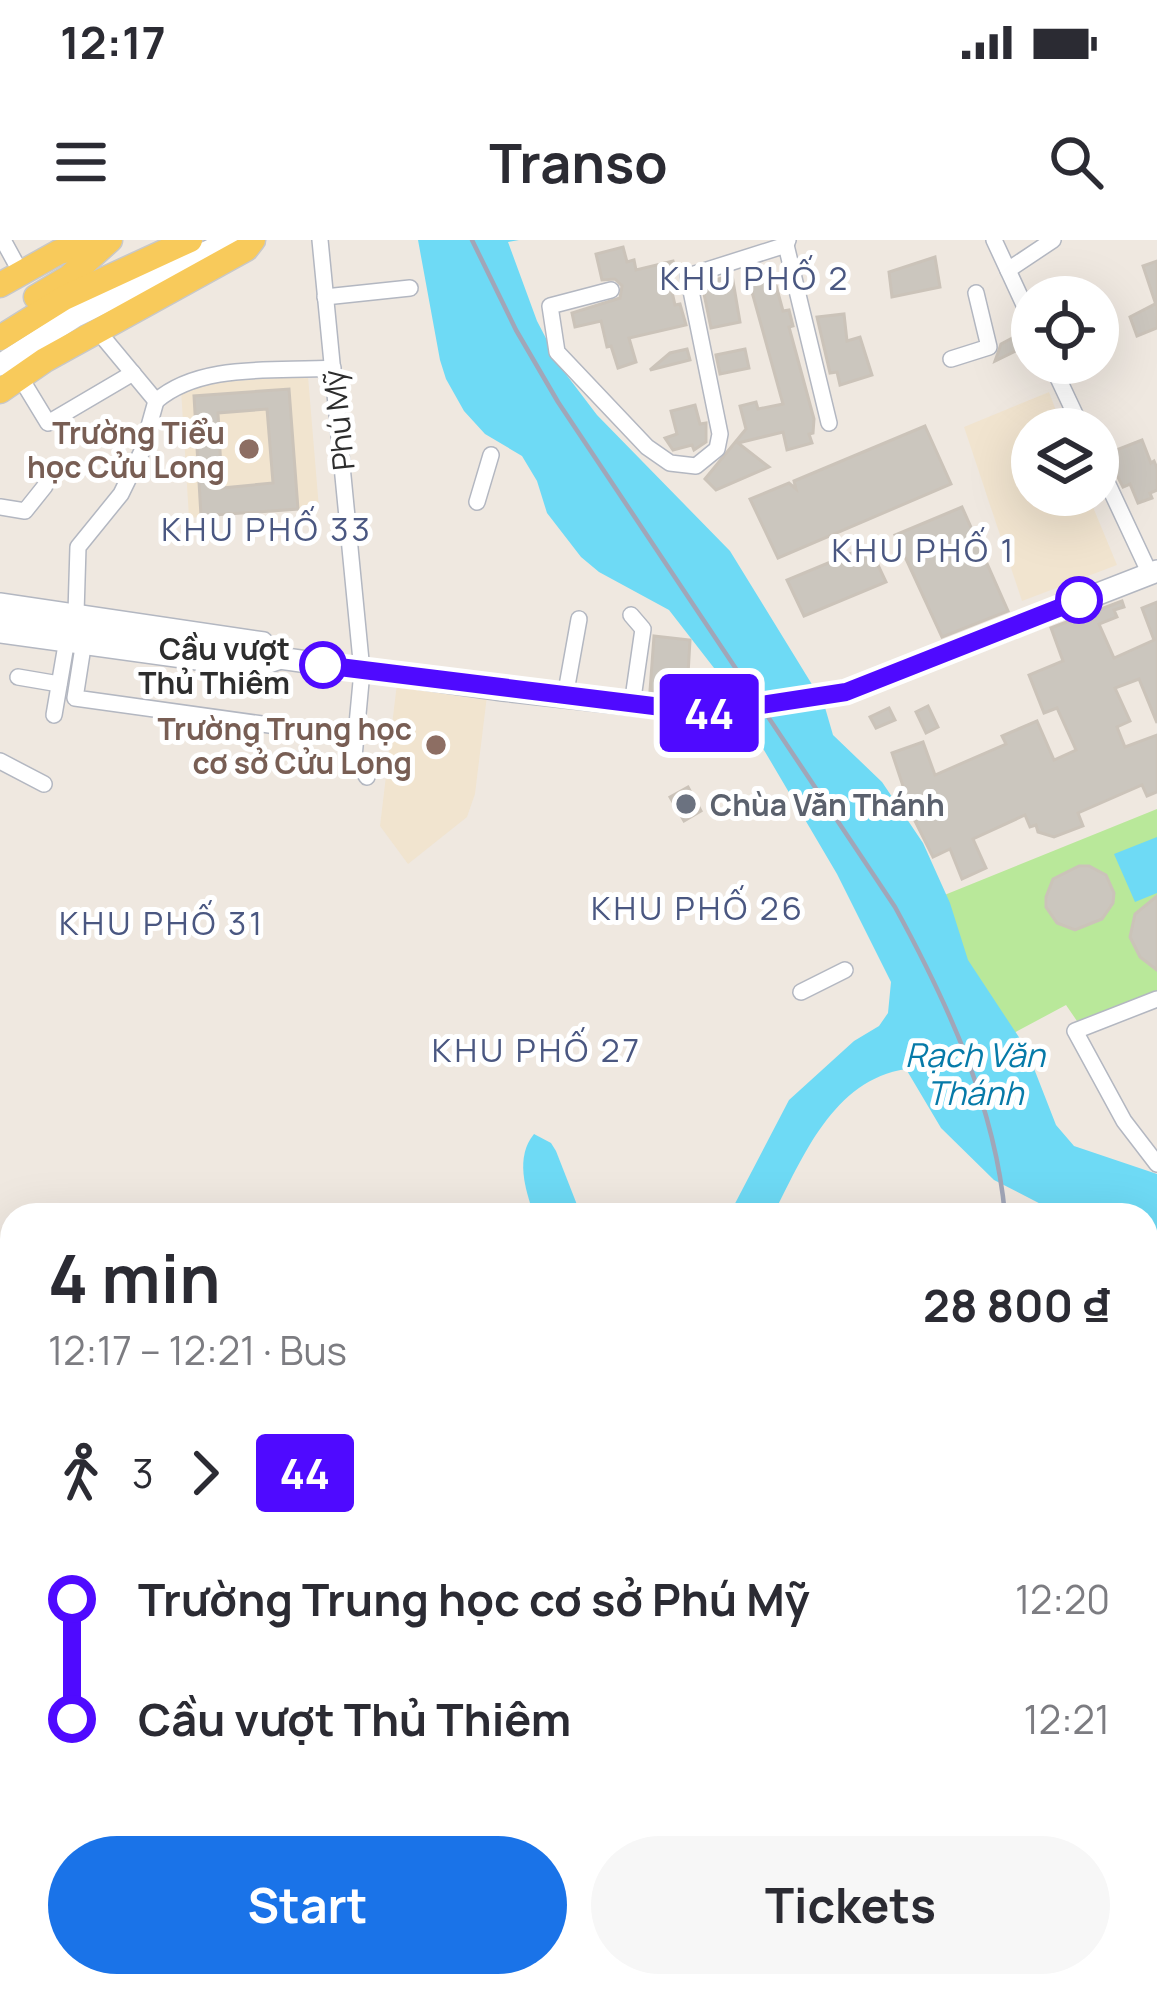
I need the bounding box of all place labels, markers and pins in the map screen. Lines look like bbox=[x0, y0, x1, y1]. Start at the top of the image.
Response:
place label: Trường Tiểu học Cửu Long bbox=[27, 412, 225, 487]
marker: Trường Tiểu học Cửu Long bbox=[236, 436, 262, 462]
unlabelled marker bbox=[1057, 578, 1101, 622]
place label: Cầu vượt Thủ Thiêm bbox=[138, 628, 290, 703]
marker: Cầu vượt Thủ Thiêm bbox=[301, 643, 345, 687]
place label: Trường Trung học cơ sở Cửu Long bbox=[157, 708, 412, 783]
marker: Trường Trung học cơ sở Cửu Long bbox=[423, 732, 449, 758]
place label: Chùa Văn Thánh bbox=[710, 784, 945, 825]
marker: Chùa Văn Thánh bbox=[673, 791, 699, 817]

